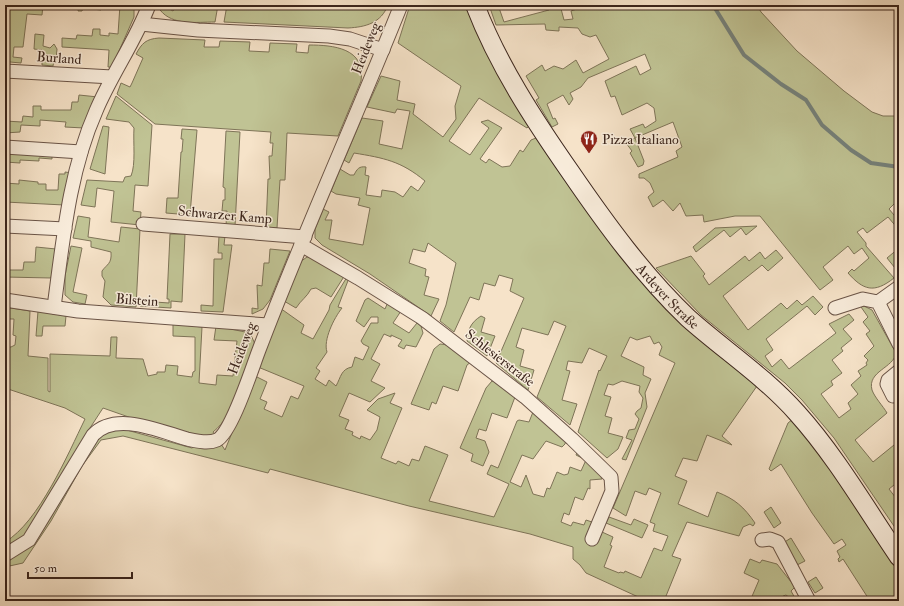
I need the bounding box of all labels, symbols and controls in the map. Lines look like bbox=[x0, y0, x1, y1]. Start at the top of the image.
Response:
street label: Heideweg bbox=[348, 18, 385, 77]
street label: Burland bbox=[36, 48, 82, 68]
restaurant icon: Pizza Italiano bbox=[579, 129, 599, 154]
place label: Pizza Italiano bbox=[602, 131, 679, 148]
street label: Schwarzer Kamp bbox=[177, 202, 273, 229]
street label: Ardeyer Straße bbox=[632, 259, 703, 333]
street label: Bilstein bbox=[115, 290, 159, 310]
street label: Heideweg bbox=[224, 318, 260, 377]
street label: Schlesierstraße bbox=[462, 326, 538, 390]
scale bar bbox=[28, 554, 132, 580]
text: 50 m bbox=[34, 561, 58, 576]

